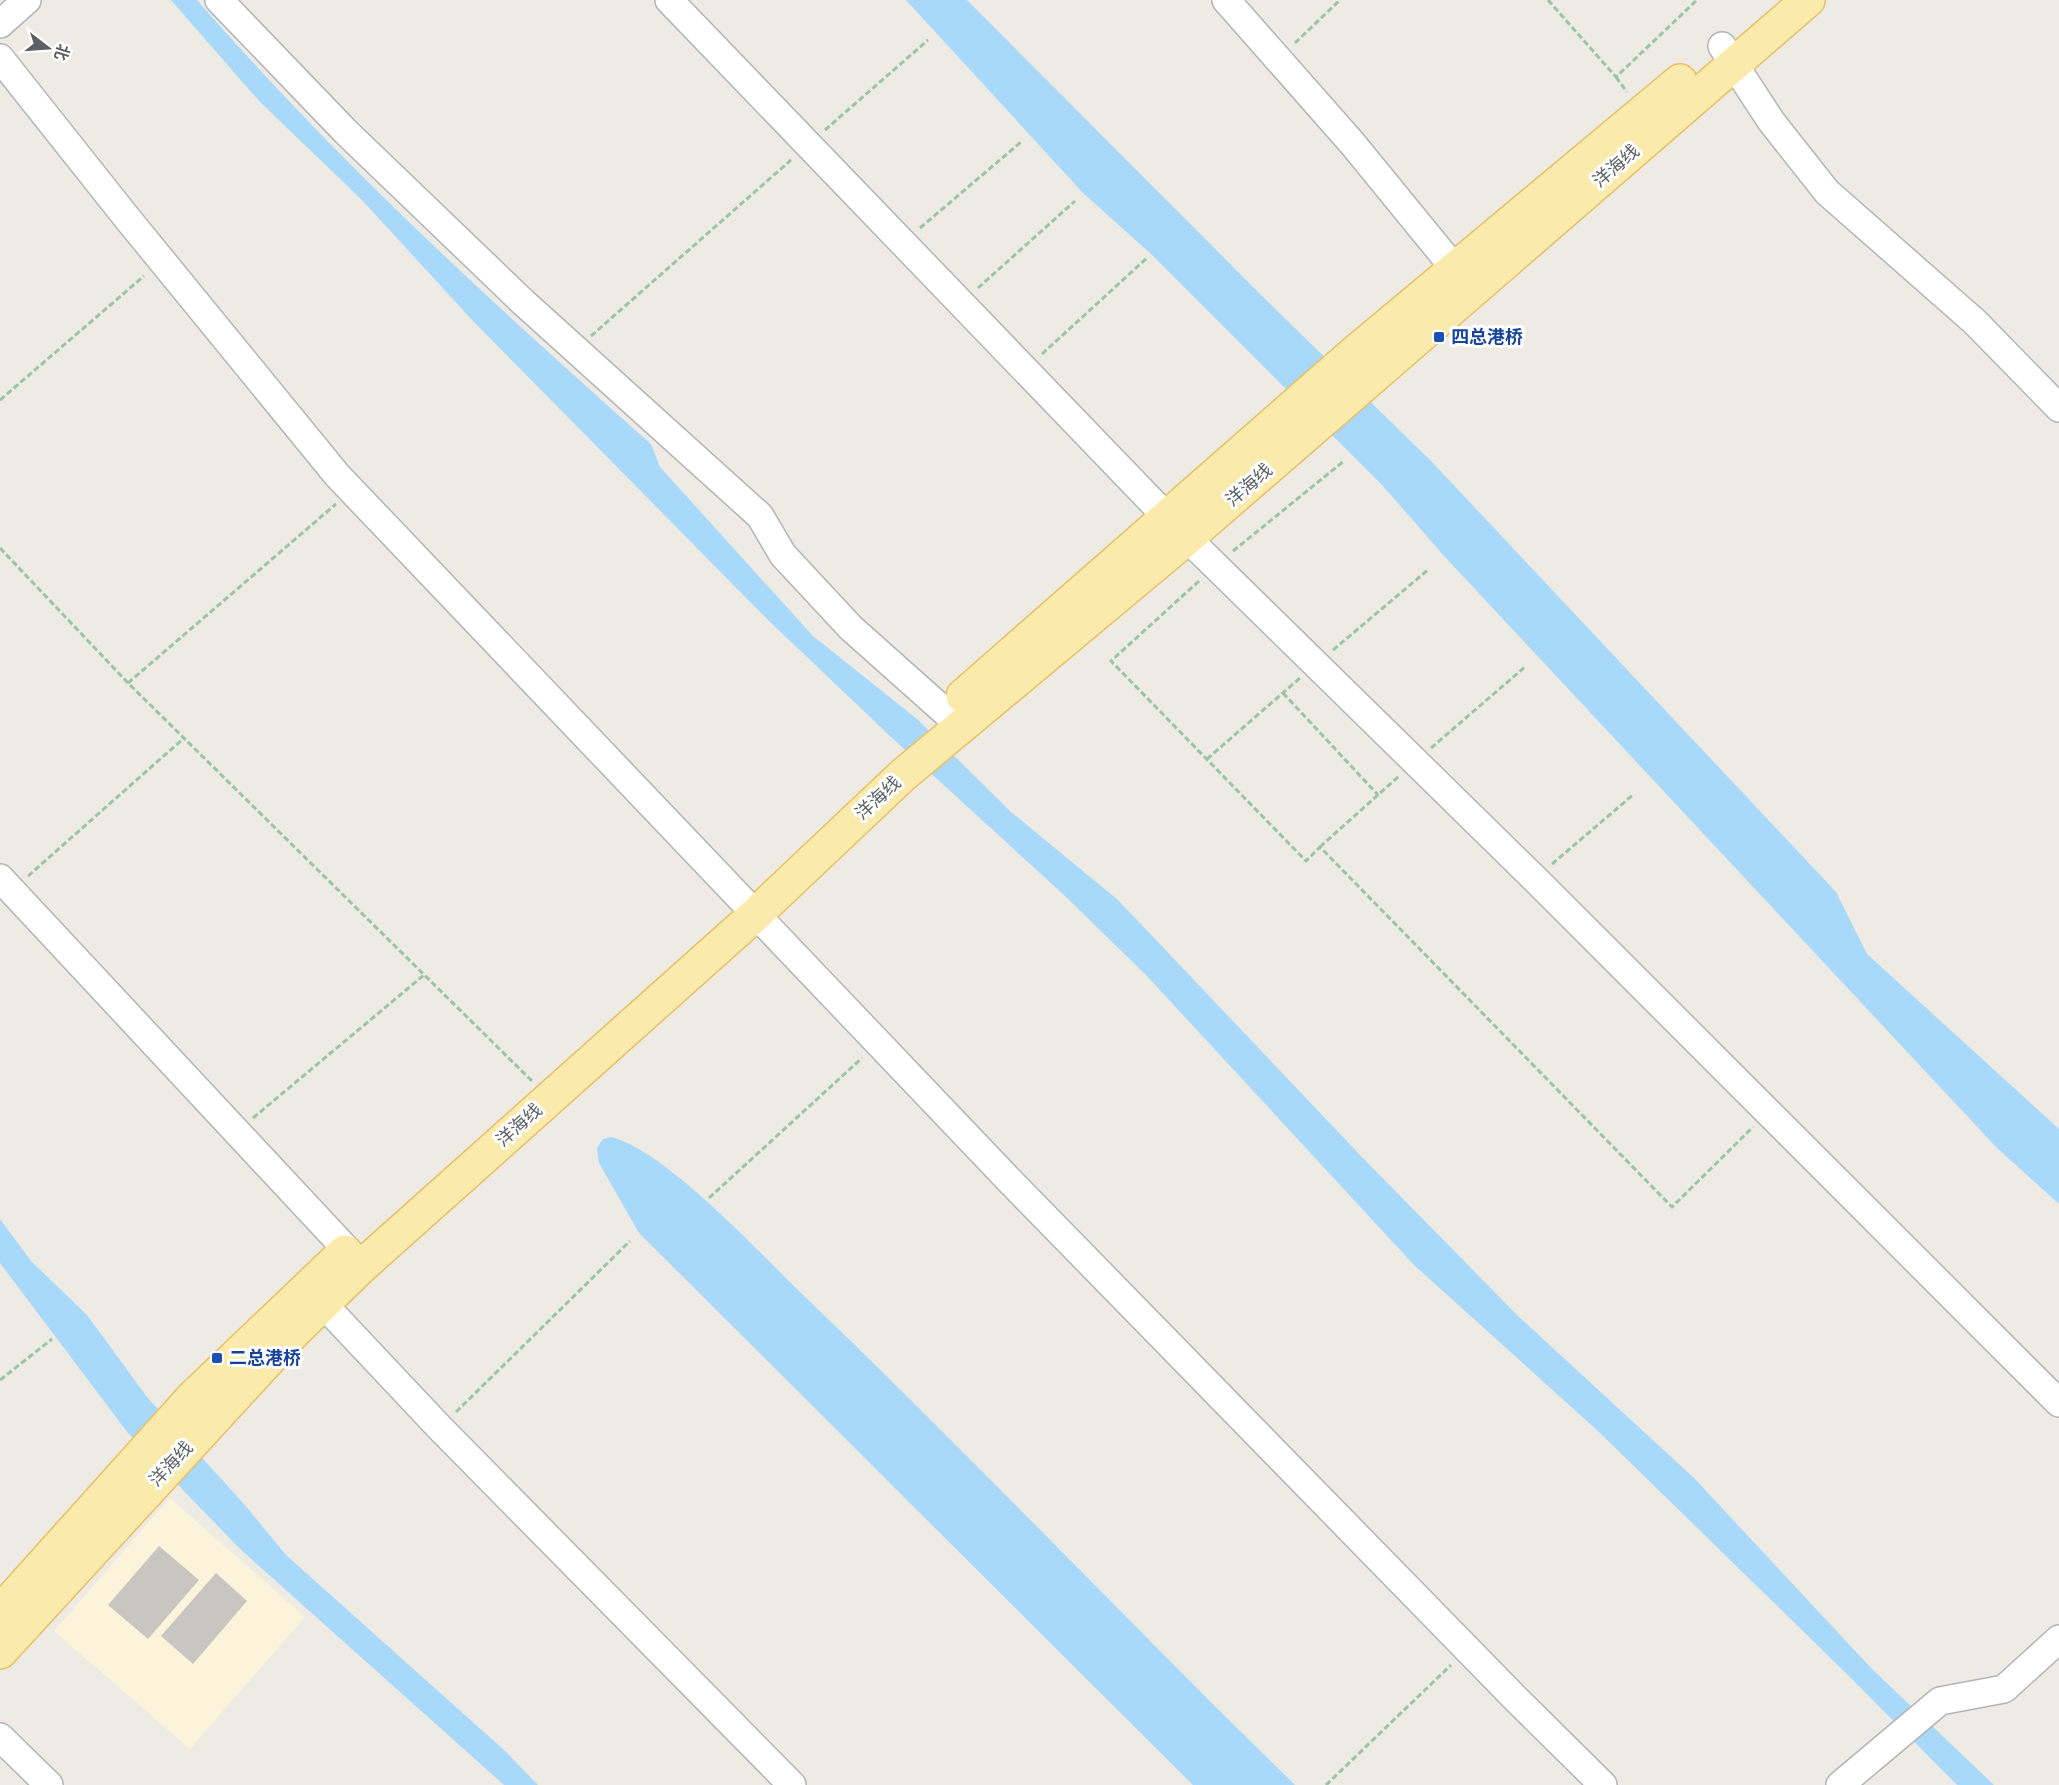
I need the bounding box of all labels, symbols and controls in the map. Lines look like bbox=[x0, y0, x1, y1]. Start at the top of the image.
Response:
north arrow bbox=[18, 18, 78, 78]
text: 北 bbox=[50, 42, 73, 63]
street label: 洋海线 bbox=[1588, 140, 1643, 191]
place label: 四总港桥 bbox=[1451, 326, 1523, 347]
marker: 四总港桥 bbox=[1432, 330, 1446, 344]
street label: 洋海线 bbox=[1221, 459, 1276, 510]
street label: 洋海线 bbox=[851, 772, 905, 824]
street label: 洋海线 bbox=[492, 1099, 546, 1150]
place label: 二总港桥 bbox=[229, 1347, 301, 1368]
marker: 二总港桥 bbox=[210, 1351, 224, 1365]
street label: 洋海线 bbox=[145, 1437, 197, 1491]

